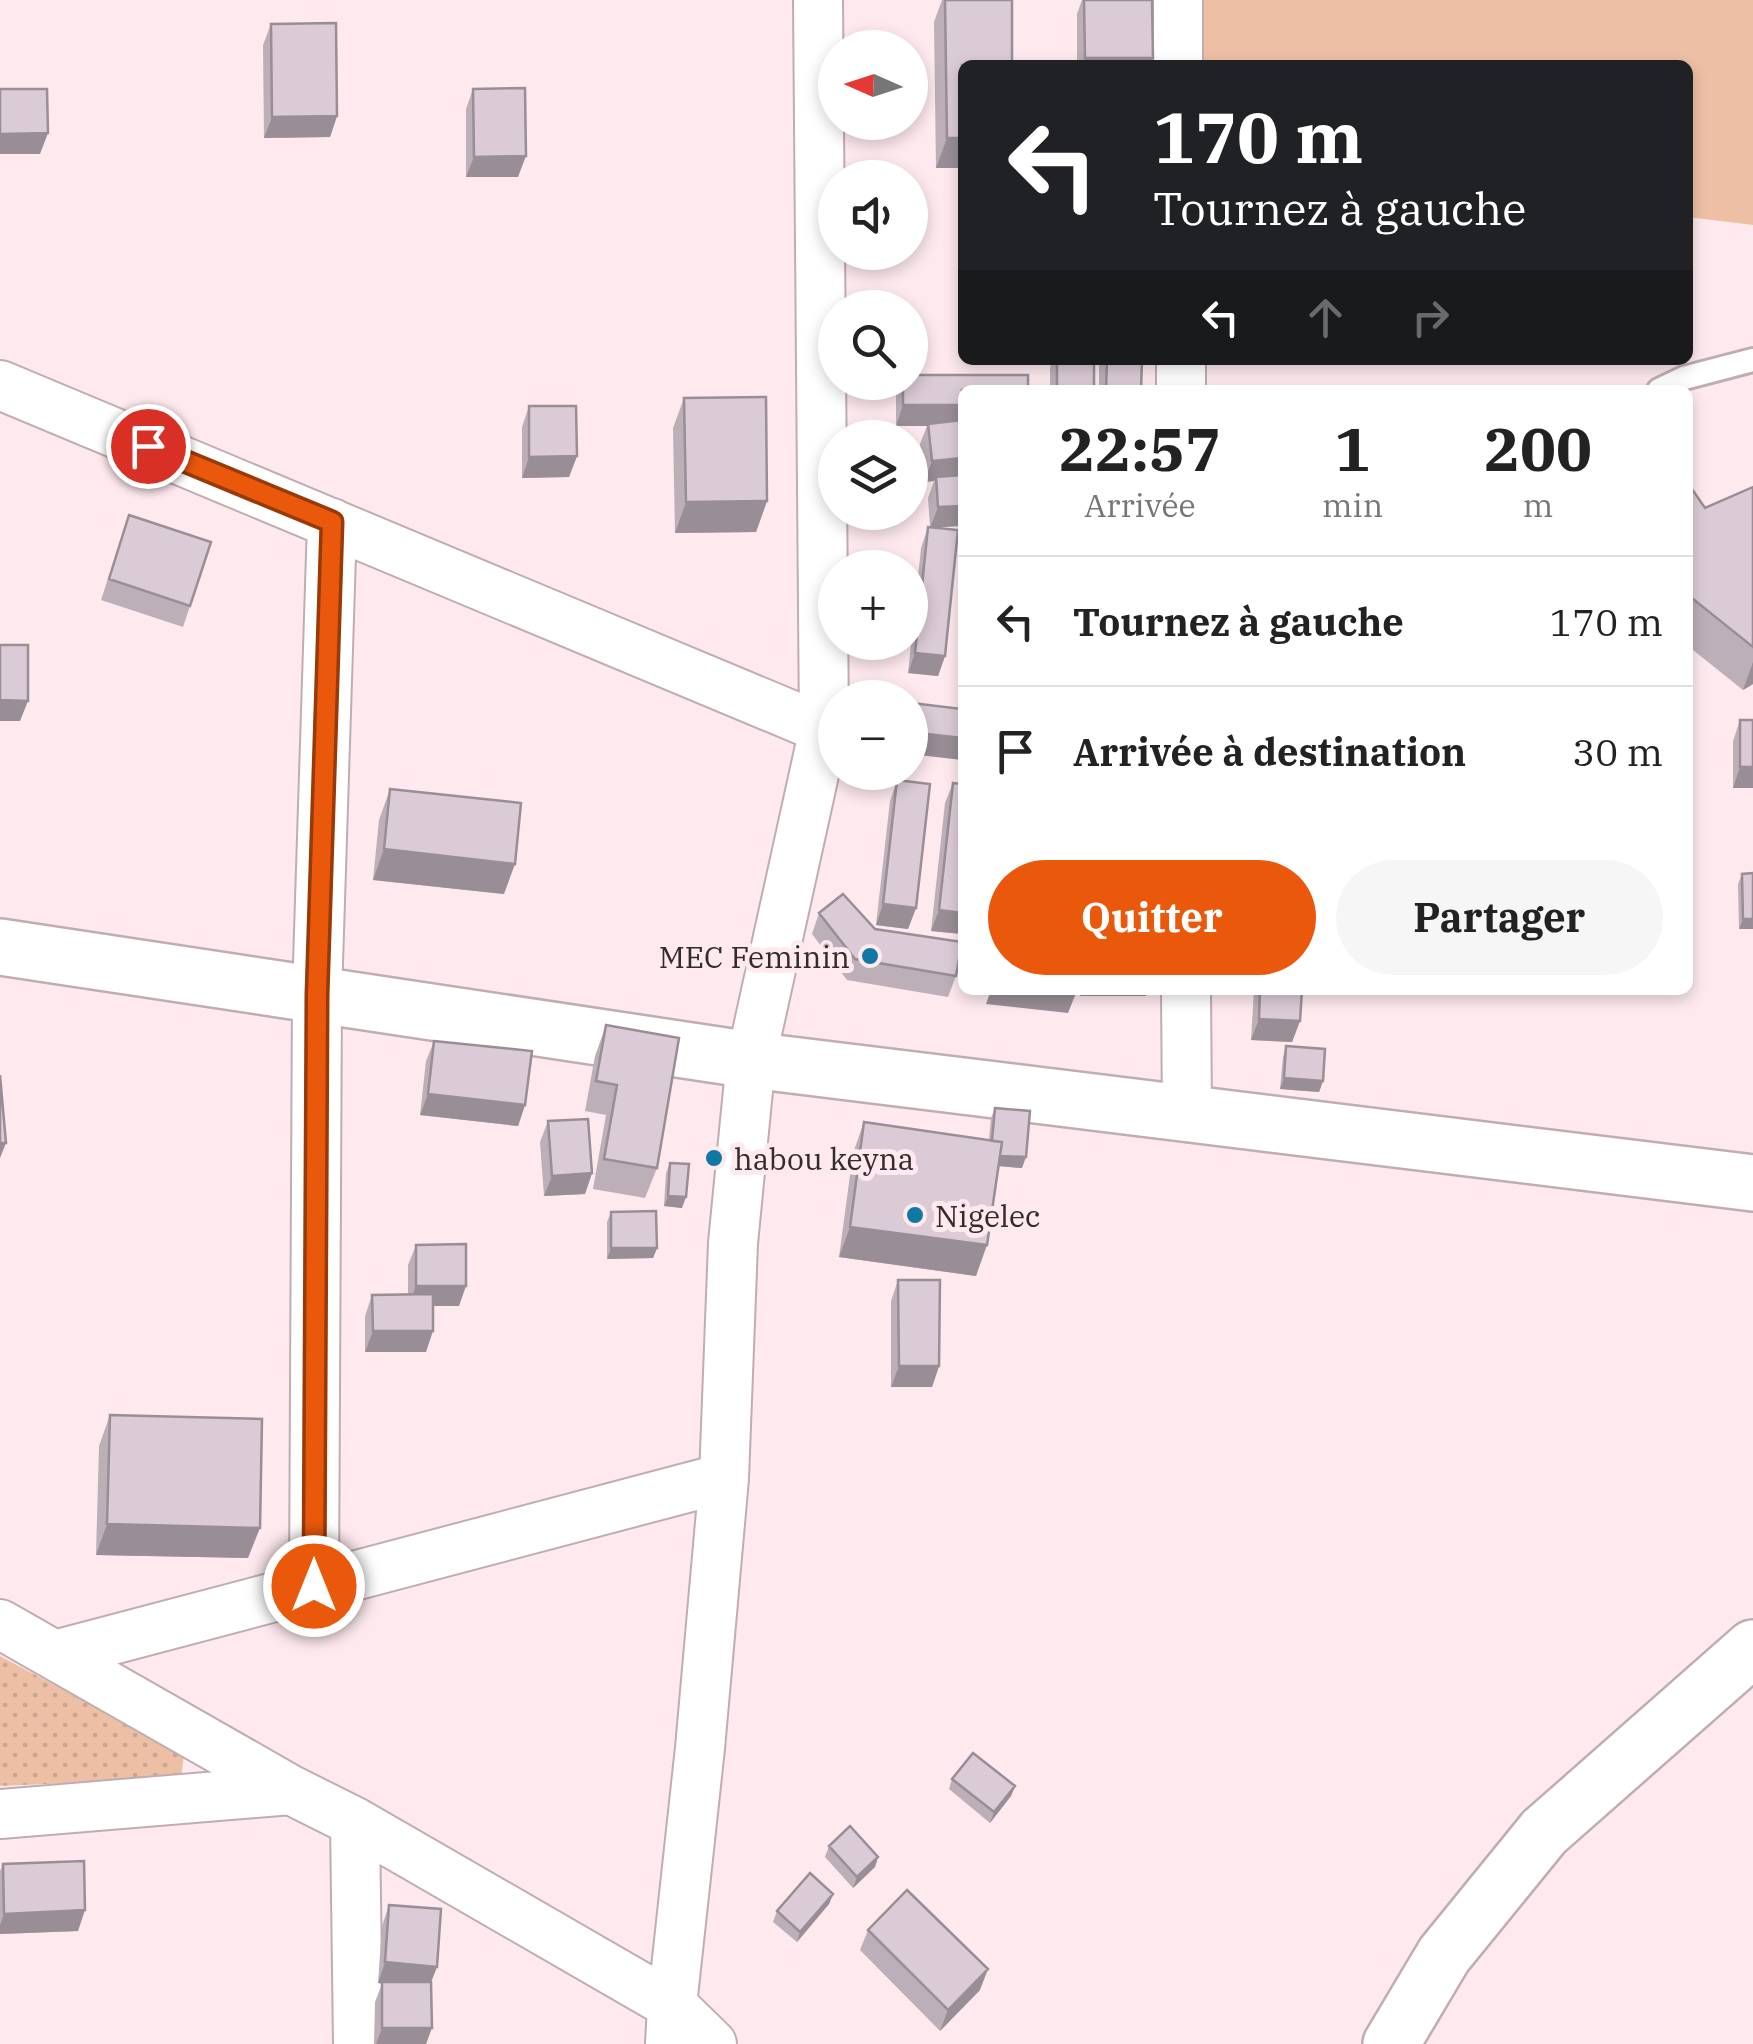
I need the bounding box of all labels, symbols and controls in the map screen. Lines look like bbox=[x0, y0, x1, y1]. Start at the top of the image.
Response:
north arrow bbox=[818, 30, 928, 140]
map controls bbox=[818, 30, 928, 790]
text: 170 m bbox=[1153, 91, 1363, 182]
icon: left bbox=[988, 100, 1118, 230]
button: sound bbox=[818, 160, 928, 270]
text: Tournez à gauche bbox=[1153, 179, 1526, 237]
button: search bbox=[818, 290, 928, 400]
icon: left bbox=[1193, 290, 1248, 345]
icon: ahead bbox=[1298, 290, 1353, 345]
icon: right bbox=[1403, 290, 1458, 345]
pin bbox=[106, 404, 191, 489]
text: 22:57 bbox=[1059, 409, 1221, 488]
text: 1 bbox=[1335, 409, 1371, 488]
text: 200 bbox=[1484, 409, 1592, 488]
icon: arrive bbox=[121, 419, 176, 474]
button: layers bbox=[818, 420, 928, 530]
text: Arrivée bbox=[1084, 484, 1196, 526]
text: min bbox=[1322, 484, 1383, 526]
text: m bbox=[1523, 484, 1553, 526]
button: + bbox=[818, 550, 928, 660]
icon: left bbox=[988, 594, 1043, 649]
text: Tournez à gauche bbox=[1073, 597, 1404, 646]
text: 170 m bbox=[1550, 597, 1663, 646]
button: − bbox=[818, 680, 928, 790]
icon: arrive bbox=[988, 724, 1043, 779]
text: Arrivée à destination bbox=[1073, 727, 1466, 776]
text: 30 m bbox=[1572, 727, 1663, 776]
button: Quitter bbox=[988, 860, 1316, 975]
button: Partager bbox=[1336, 860, 1663, 975]
place label: MEC Feminin bbox=[659, 937, 850, 976]
marker: MEC Feminin bbox=[859, 945, 881, 967]
place label: habou keyna bbox=[734, 1139, 914, 1178]
marker: habou keyna bbox=[703, 1147, 725, 1169]
place label: Nigelec bbox=[935, 1196, 1041, 1235]
marker: Nigelec bbox=[904, 1204, 926, 1226]
position arrow bbox=[262, 1534, 366, 1638]

